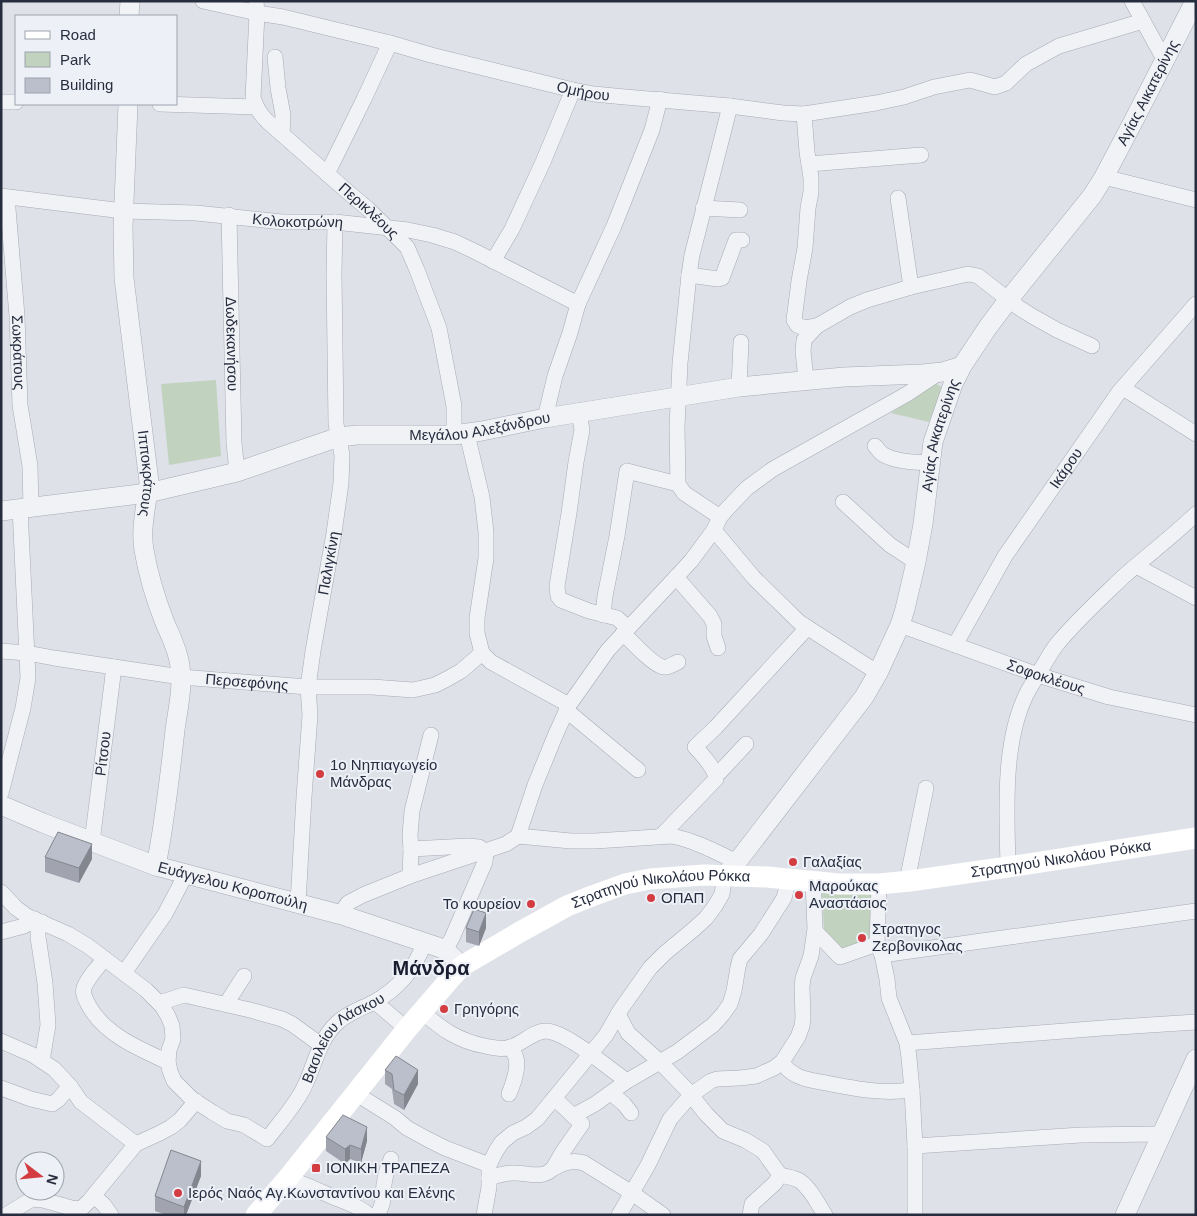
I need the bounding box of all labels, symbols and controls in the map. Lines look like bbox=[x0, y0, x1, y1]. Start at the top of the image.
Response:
legend bbox=[15, 15, 178, 105]
text: Road bbox=[60, 26, 96, 43]
street label: Αγίας Αικατερίνης bbox=[1113, 37, 1182, 148]
text: Park bbox=[60, 51, 91, 68]
text: Building bbox=[60, 76, 113, 93]
street label: Ομήρου bbox=[555, 77, 611, 103]
street label: Περικλέους bbox=[336, 179, 402, 242]
street label: Κολοκοτρώνη bbox=[251, 210, 344, 231]
street label: Δωδεκανήσου bbox=[223, 297, 242, 391]
street label: Σωκράτους bbox=[9, 315, 28, 390]
street label: Αγίας Αικατερίνης bbox=[918, 375, 963, 493]
street label: Μεγάλου Αλεξάνδρου bbox=[409, 408, 551, 443]
street label: Ιπποκράτους bbox=[135, 429, 158, 518]
street label: Ικάρου bbox=[1046, 444, 1086, 491]
street label: Παλιγκίνη bbox=[314, 530, 342, 596]
street label: Σοφοκλέους bbox=[1005, 656, 1087, 697]
street label: Περσεφόνης bbox=[205, 670, 289, 693]
street label: Ρίτσου bbox=[91, 730, 114, 777]
place label: 1ο Νηπιαγωγείο Μάνδρας bbox=[330, 756, 437, 790]
marker: 1ο Νηπιαγωγείο Μάνδρας bbox=[314, 768, 326, 780]
street label: Στρατηγού Νικολάου Ρόκκα bbox=[970, 836, 1153, 880]
place label: Γαλαξίας bbox=[803, 853, 862, 870]
marker: Γαλαξίας bbox=[787, 856, 799, 868]
street label: Ευάγγελου Κοροπούλη bbox=[156, 858, 310, 914]
street label: Στρατηγού Νικολάου Ρόκκα bbox=[569, 866, 751, 911]
place label: Μαρούκας Αναστάσιος bbox=[809, 877, 887, 911]
place label: ΟΠΑΠ bbox=[661, 889, 704, 906]
marker: Μαρούκας Αναστάσιος bbox=[793, 889, 805, 901]
marker: ΟΠΑΠ bbox=[645, 892, 657, 904]
place label: Το κουρείον bbox=[443, 895, 521, 912]
marker: Το κουρείον bbox=[525, 898, 537, 910]
place label: Στρατηγος Ζερβονικολας bbox=[872, 920, 963, 954]
marker: Στρατηγος Ζερβονικολας bbox=[856, 932, 868, 944]
district label: Μάνδρα bbox=[393, 957, 470, 979]
street label: Βασιλείου Λάσκου bbox=[298, 989, 387, 1085]
place label: Γρηγόρης bbox=[454, 1000, 519, 1017]
marker: Γρηγόρης bbox=[438, 1003, 450, 1015]
north arrow bbox=[15, 1151, 65, 1201]
place label: ΙΟΝΙΚΗ ΤΡΑΠΕΖΑ bbox=[326, 1159, 450, 1176]
marker: ΙΟΝΙΚΗ ΤΡΑΠΕΖΑ bbox=[310, 1162, 322, 1174]
text: N bbox=[43, 1173, 62, 1187]
place label: Ιερός Ναός Αγ.Κωνσταντίνου και Ελένης bbox=[188, 1184, 455, 1201]
marker: Ιερός Ναός Αγ.Κωνσταντίνου και Ελένης bbox=[172, 1187, 184, 1199]

